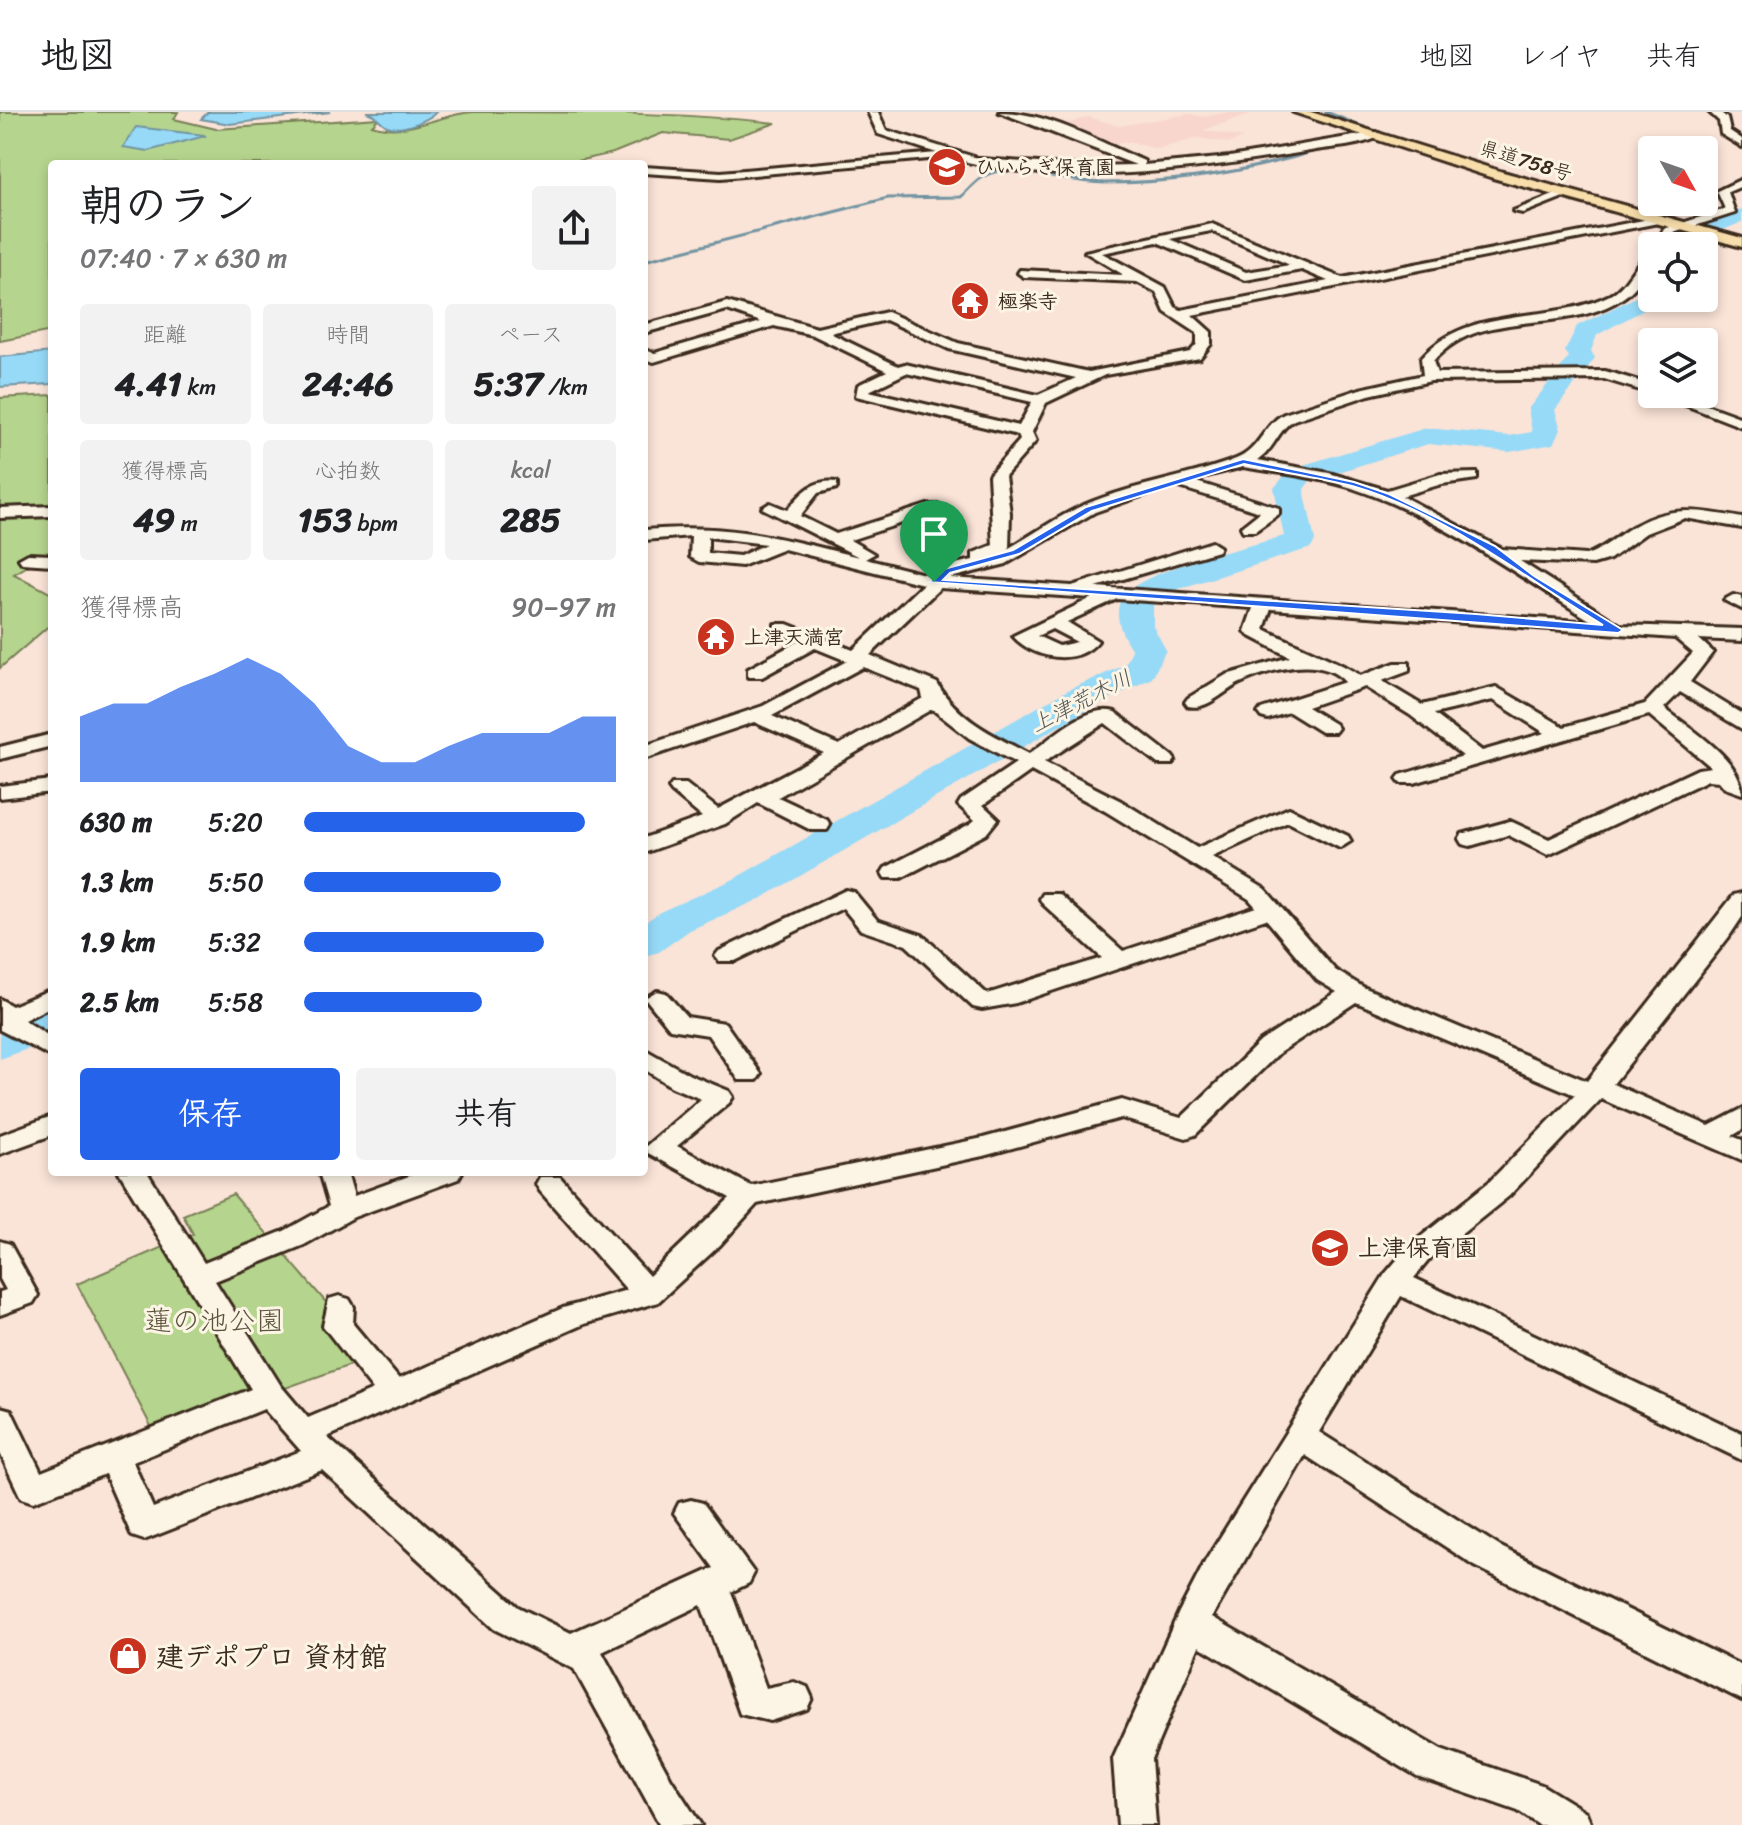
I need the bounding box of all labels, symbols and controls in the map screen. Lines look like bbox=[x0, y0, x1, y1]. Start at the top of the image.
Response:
text: 地図 bbox=[40, 22, 116, 89]
text: 地図 bbox=[1419, 31, 1475, 80]
text: レイヤ bbox=[1519, 31, 1602, 80]
text: 共有 bbox=[1646, 31, 1702, 80]
street label: 県道758号 bbox=[1475, 130, 1577, 192]
north arrow bbox=[1638, 136, 1718, 216]
map controls bbox=[1638, 136, 1718, 408]
school or university icon: ひいらぎ保育園 bbox=[926, 146, 968, 188]
place label: ひいらぎ保育園 bbox=[975, 150, 1115, 185]
text: 朝のラン bbox=[80, 166, 256, 244]
button: share bbox=[532, 186, 616, 270]
button: locate bbox=[1638, 232, 1718, 312]
text: 07:40 · 7 × 630 m bbox=[80, 235, 287, 281]
temple icon: 極楽寺 bbox=[949, 280, 991, 322]
place label: 極楽寺 bbox=[998, 284, 1058, 319]
text: 距離 bbox=[143, 315, 187, 354]
text: 時間 bbox=[326, 315, 370, 354]
text: ペース bbox=[498, 315, 563, 354]
button: layers bbox=[1638, 328, 1718, 408]
text: 4.41 bbox=[114, 354, 182, 414]
text: 24:46 bbox=[302, 354, 394, 414]
text: 5:37 bbox=[473, 354, 543, 414]
text: km bbox=[182, 368, 216, 407]
text: /km bbox=[543, 368, 588, 407]
text: 獲得標高 bbox=[121, 451, 209, 490]
text: 心拍数 bbox=[315, 451, 381, 490]
text: kcal bbox=[511, 451, 551, 490]
text: 49 bbox=[133, 490, 175, 550]
text: 153 bbox=[298, 490, 352, 550]
text: 285 bbox=[500, 490, 561, 550]
pin bbox=[900, 500, 968, 582]
text: m bbox=[175, 504, 198, 543]
text: bpm bbox=[352, 504, 398, 543]
icon: arrive bbox=[912, 512, 956, 556]
text: 獲得標高 bbox=[80, 584, 184, 630]
text: 90–97 m bbox=[511, 584, 616, 630]
temple icon: 上津天満宮 bbox=[695, 616, 737, 658]
place label: 上津天満宮 bbox=[744, 620, 844, 655]
water label: 上津荒木川 bbox=[1023, 659, 1139, 743]
text: 630 m bbox=[80, 799, 152, 845]
text: 5:20 bbox=[208, 799, 263, 845]
text: 1.3 km bbox=[80, 859, 154, 905]
text: 5:50 bbox=[208, 859, 264, 905]
text: 1.9 km bbox=[80, 919, 156, 965]
text: 5:32 bbox=[208, 919, 261, 965]
text: 2.5 km bbox=[80, 979, 159, 1025]
text: 5:58 bbox=[208, 979, 263, 1025]
button: 保存 bbox=[80, 1068, 340, 1160]
button: 共有 bbox=[356, 1068, 616, 1160]
school or university icon: 上津保育園 bbox=[1309, 1227, 1351, 1269]
place label: 上津保育園 bbox=[1358, 1227, 1478, 1269]
park label: 蓮の池公園 bbox=[144, 1296, 284, 1345]
place label: 建デポプロ 資材館 bbox=[156, 1632, 387, 1681]
shop icon: 建デポプロ 資材館 bbox=[107, 1635, 149, 1677]

